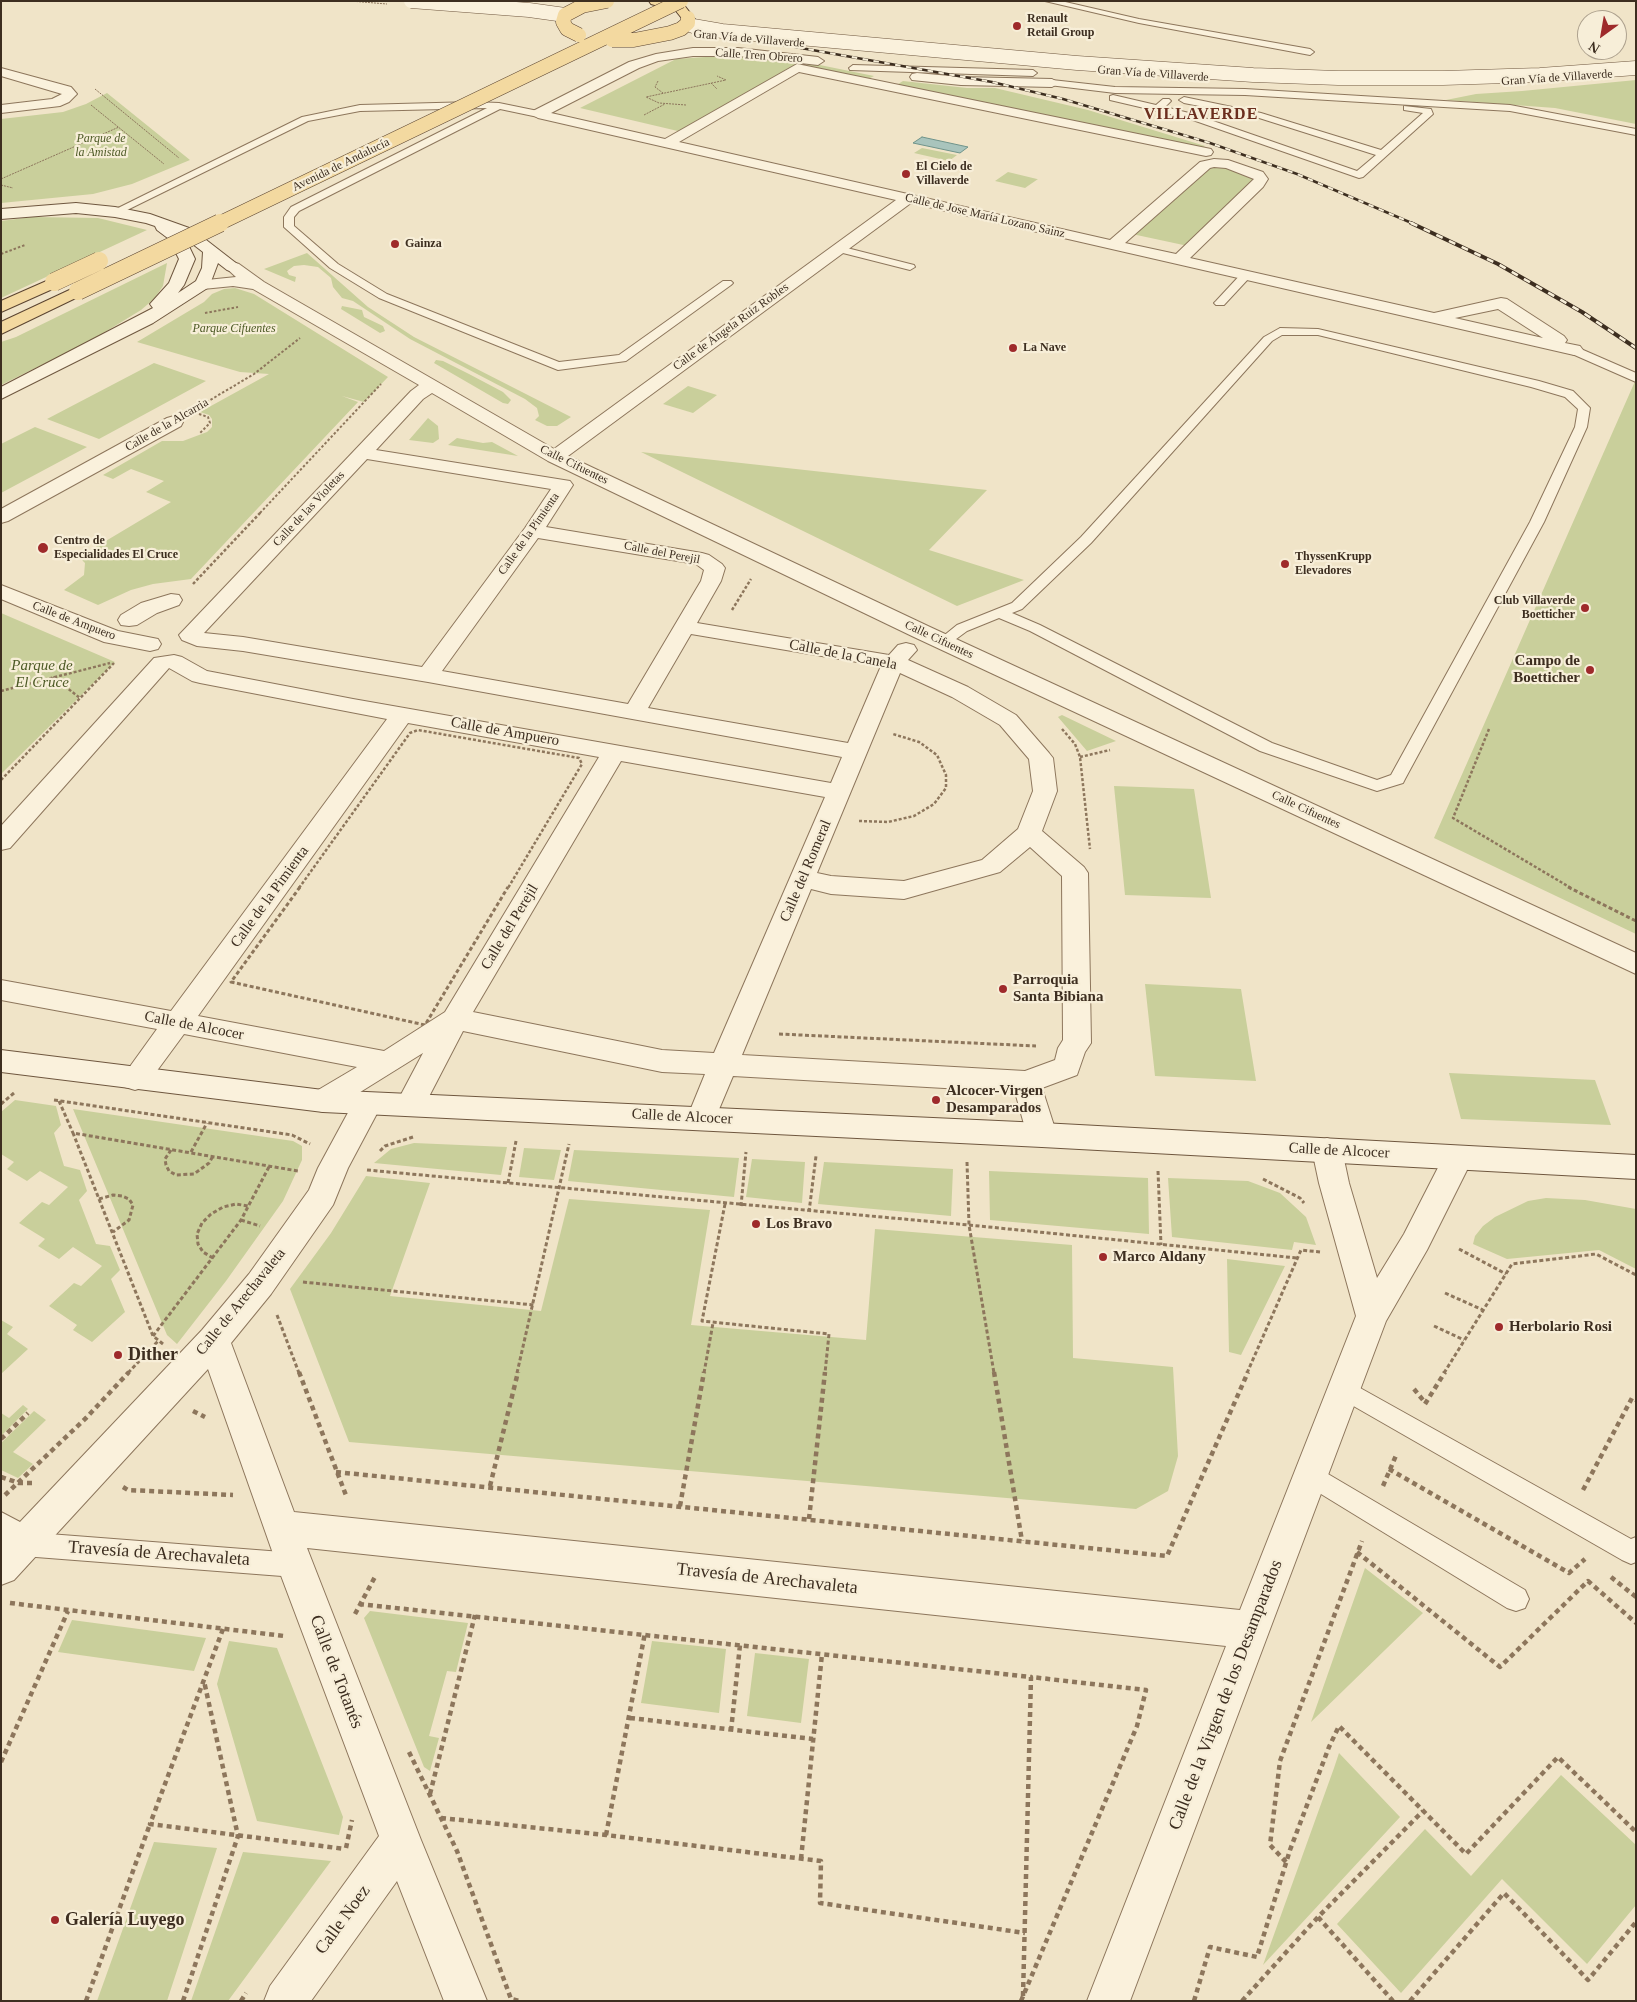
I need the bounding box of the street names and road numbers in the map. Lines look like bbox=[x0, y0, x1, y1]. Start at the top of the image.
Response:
street label: Gran Vía de Villaverde bbox=[693, 27, 805, 51]
street label: Calle Tren Obrero bbox=[715, 46, 803, 66]
street label: Gran Vía de Villaverde bbox=[1097, 63, 1209, 85]
street label: Gran Vía de Villaverde bbox=[1501, 67, 1613, 89]
street label: Avenida de Andalucía bbox=[290, 135, 392, 195]
street label: Calle de Jose María Lozano Sainz bbox=[904, 191, 1066, 241]
street label: Calle de Ángela Ruiz Robles bbox=[670, 280, 792, 374]
street label: Calle de la Alcarria bbox=[123, 395, 211, 455]
street label: Calle Cifuentes bbox=[537, 442, 611, 488]
street label: Calle de las Violetas bbox=[270, 468, 348, 550]
street label: Calle de la Pimienta bbox=[495, 490, 563, 578]
street label: Calle del Perejil bbox=[623, 539, 701, 567]
street label: Calle de Ampuero bbox=[30, 599, 118, 643]
street label: Calle Cifuentes bbox=[902, 618, 976, 662]
street label: Calle de la Canela bbox=[788, 636, 898, 674]
street label: Calle de Ampuero bbox=[449, 714, 561, 750]
street label: Calle Cifuentes bbox=[1269, 788, 1343, 832]
street label: Calle del Romeral bbox=[776, 817, 836, 925]
street label: Calle de la Pimienta bbox=[227, 843, 313, 951]
street label: Calle del Perejil bbox=[477, 881, 543, 973]
street label: Calle de Alcocer bbox=[143, 1008, 245, 1044]
street label: Calle de Alcocer bbox=[631, 1105, 733, 1129]
street label: Calle de Alcocer bbox=[1288, 1139, 1390, 1163]
street label: Calle de Arechavaleta bbox=[192, 1245, 290, 1359]
street label: Travesía de Arechavaleta bbox=[67, 1537, 251, 1571]
street label: Calle de la Virgen de los Desamparados bbox=[1164, 1557, 1288, 1833]
street label: Travesía de Arechavaleta bbox=[675, 1559, 859, 1599]
street label: Calle de Totanés bbox=[304, 1612, 368, 1732]
street label: Calle Noez bbox=[311, 1881, 375, 1959]

